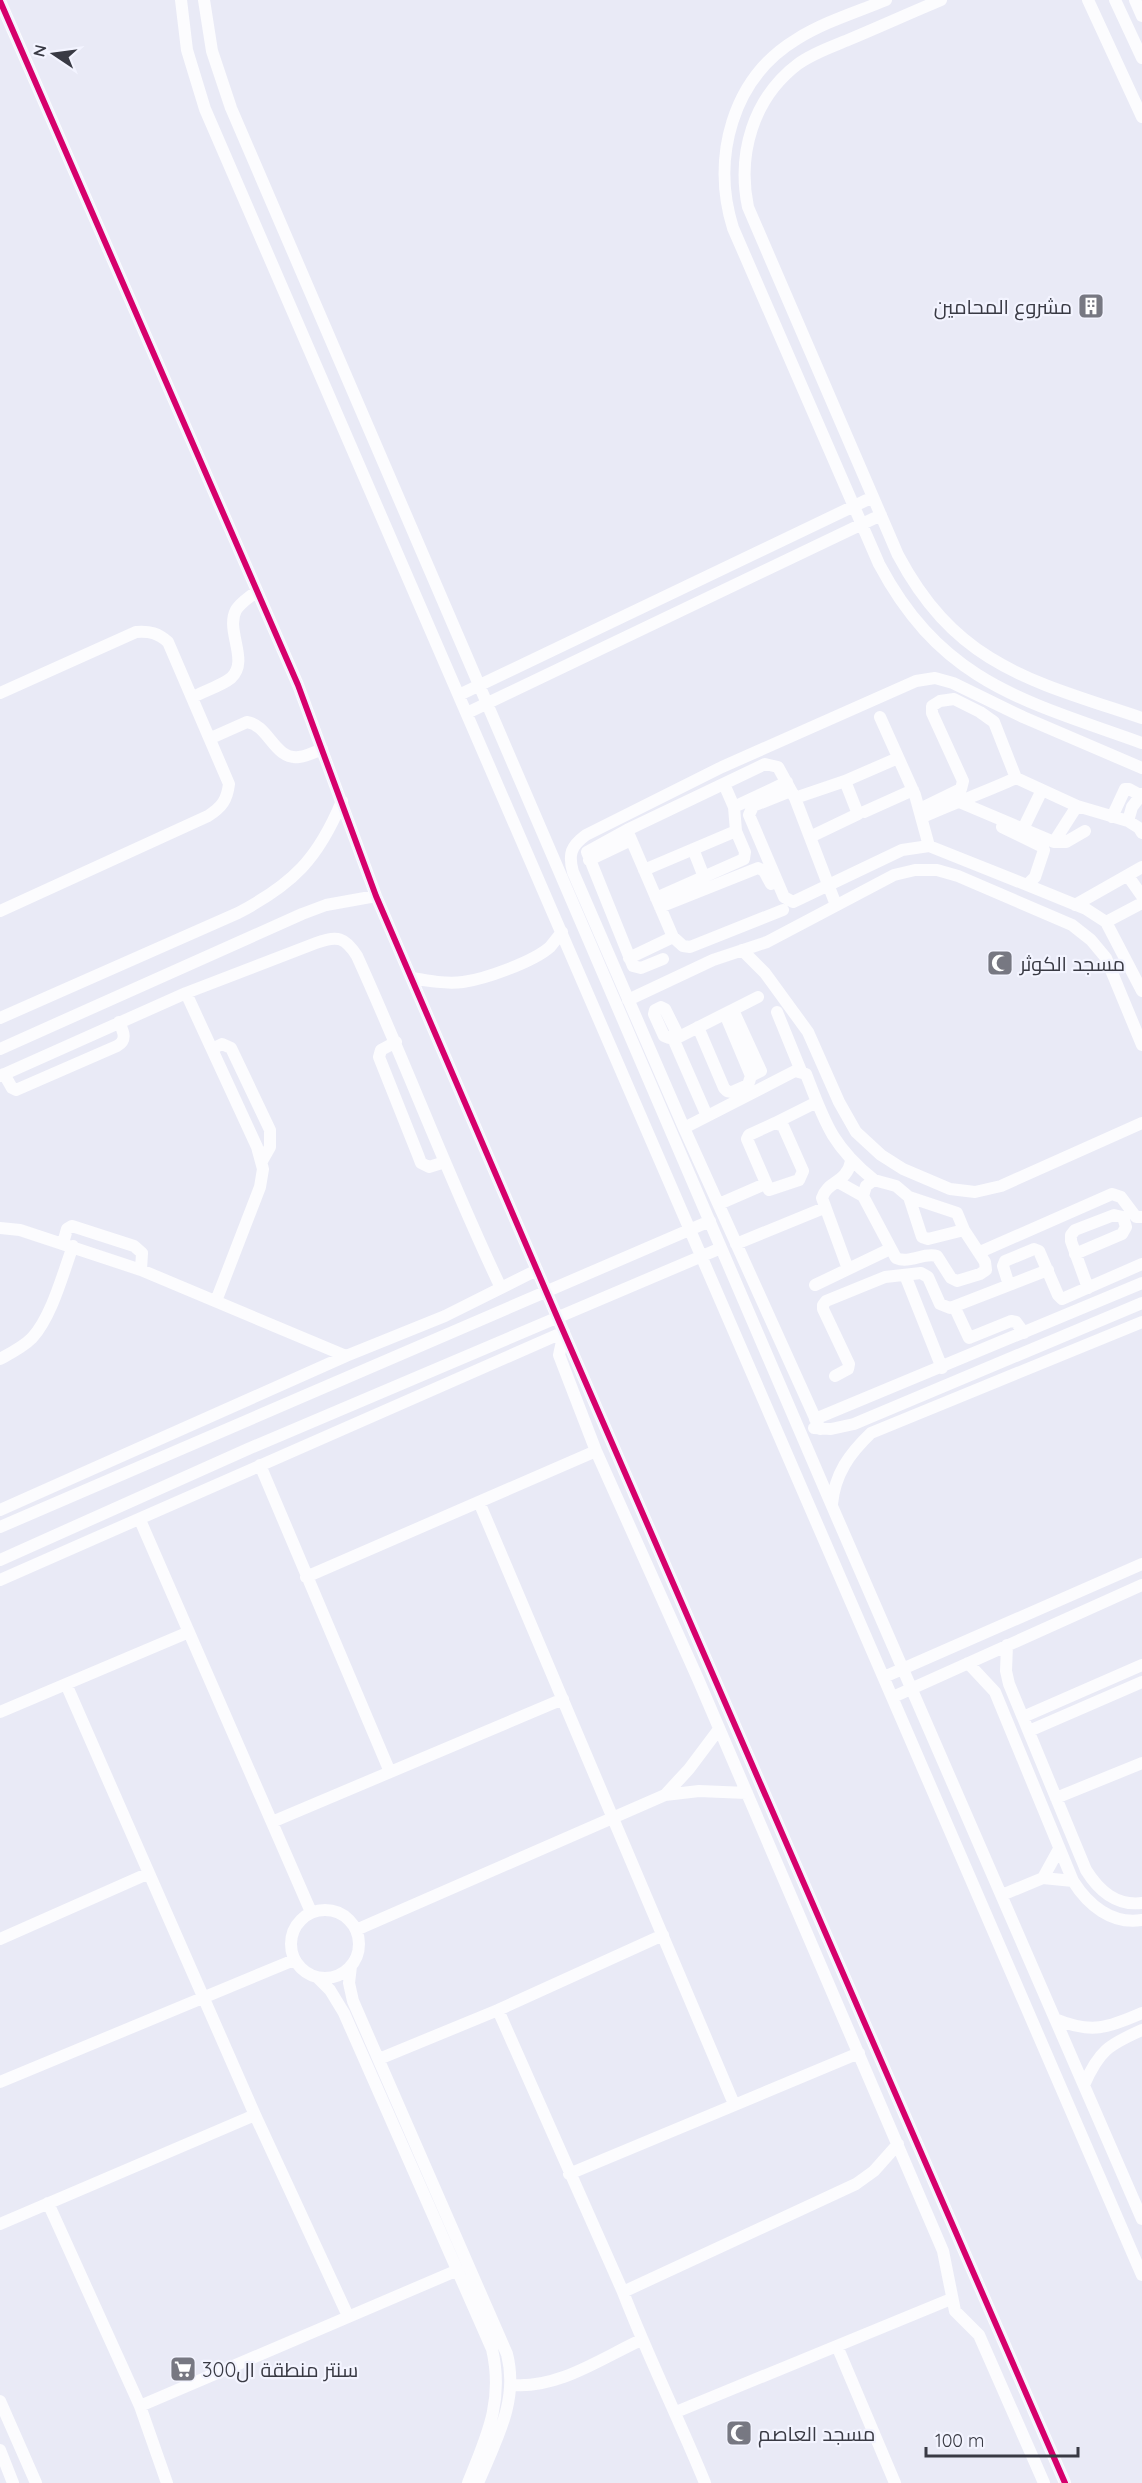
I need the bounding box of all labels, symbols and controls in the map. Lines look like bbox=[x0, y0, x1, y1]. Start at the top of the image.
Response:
north arrow bbox=[24, 24, 84, 84]
text: N bbox=[28, 43, 50, 59]
building icon: مشروع المحامين bbox=[1076, 291, 1106, 321]
place label: مشروع المحامين bbox=[934, 294, 1072, 321]
mosque icon: مسجد الكوثر bbox=[985, 948, 1015, 978]
place label: مسجد الكوثر bbox=[1019, 951, 1125, 976]
supermarket icon: سنتر منطقة ال300 bbox=[168, 2354, 198, 2384]
place label: سنتر منطقة ال300 bbox=[202, 2357, 358, 2383]
mosque icon: مسجد العاصم bbox=[724, 2418, 754, 2448]
scale bar bbox=[926, 2420, 1078, 2458]
place label: مسجد العاصم bbox=[758, 2421, 875, 2448]
text: 100 m bbox=[935, 2429, 984, 2452]

